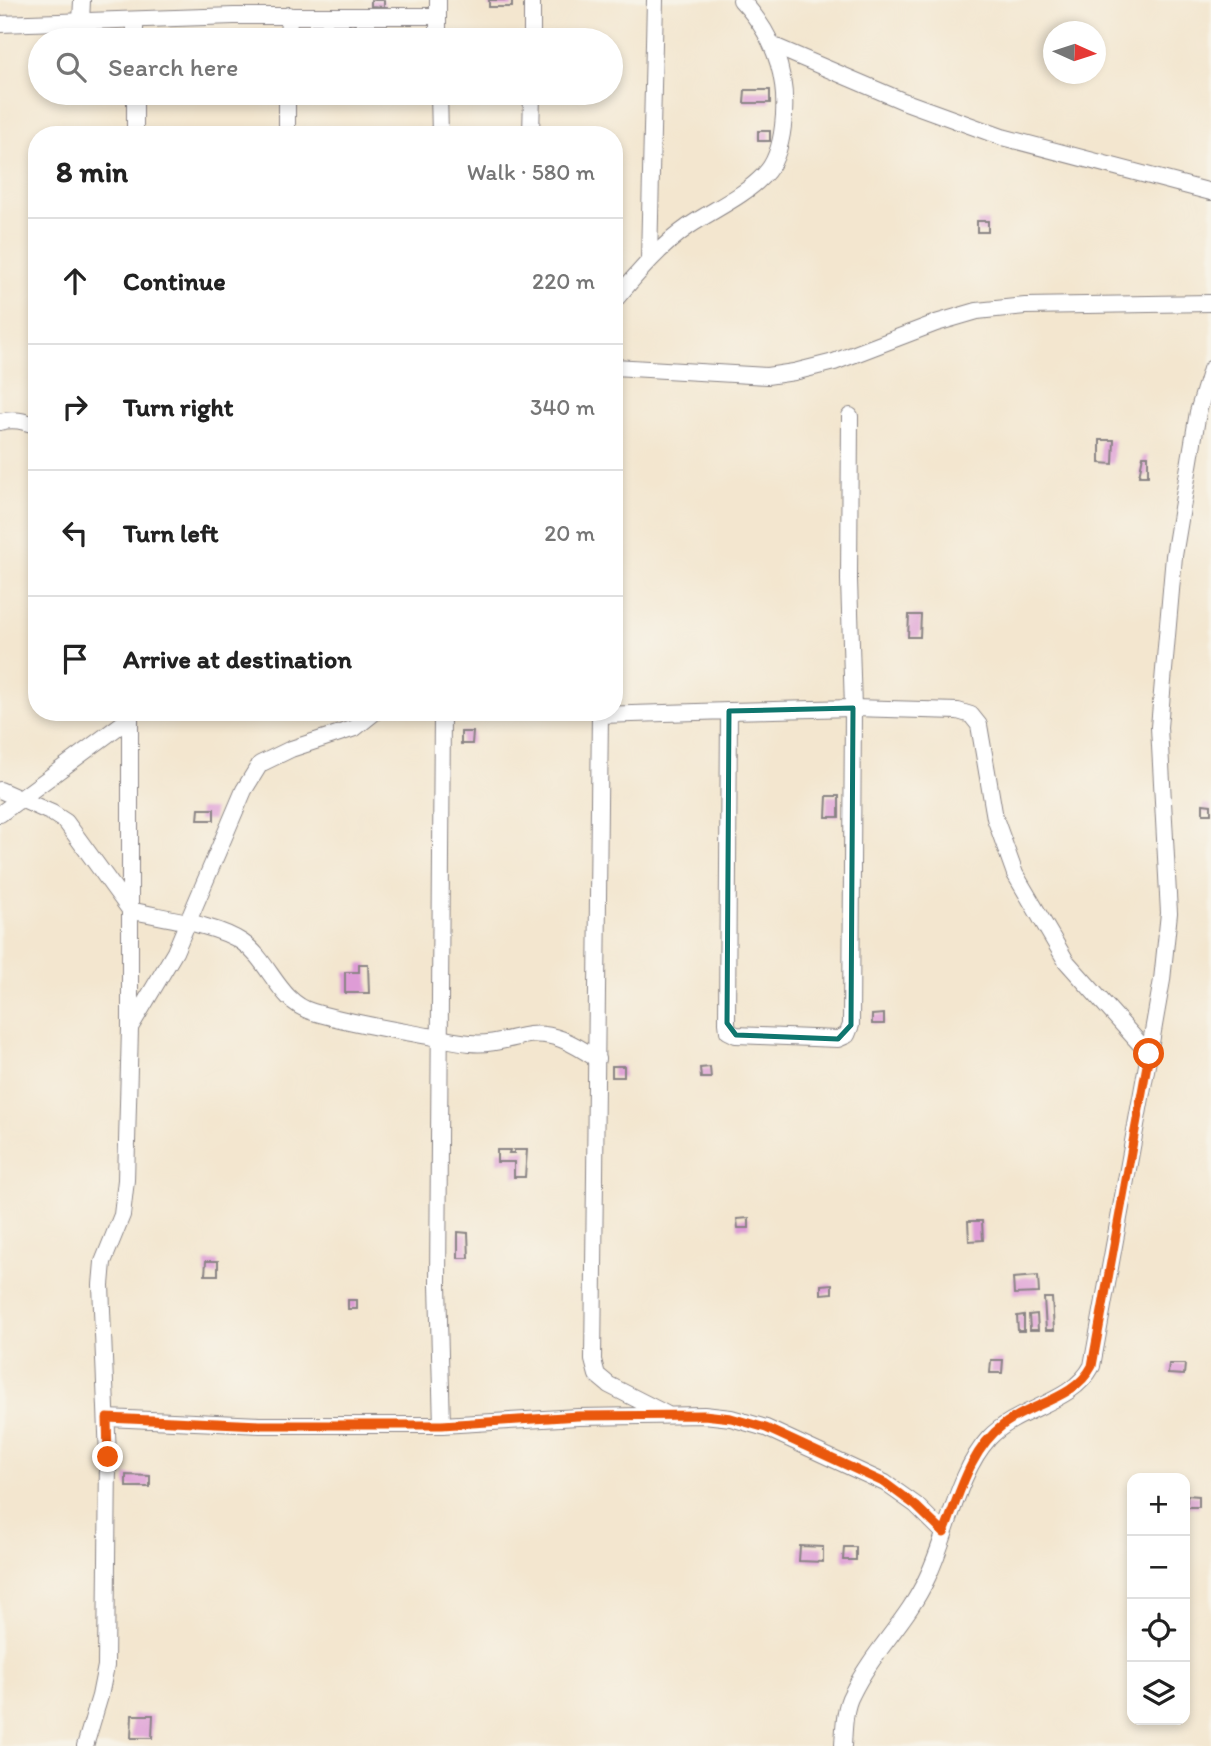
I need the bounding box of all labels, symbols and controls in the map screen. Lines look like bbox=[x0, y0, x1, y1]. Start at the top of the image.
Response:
north arrow bbox=[1043, 21, 1106, 84]
search box bbox=[28, 28, 623, 105]
icon: search bbox=[52, 48, 90, 86]
text: Search here bbox=[108, 51, 238, 83]
text: 8 min bbox=[56, 153, 128, 190]
text: Walk · 580 m bbox=[467, 158, 595, 186]
icon: ahead bbox=[56, 262, 94, 300]
text: Continue bbox=[123, 265, 226, 297]
text: 220 m bbox=[532, 267, 595, 295]
icon: right bbox=[56, 388, 94, 426]
text: Turn right bbox=[123, 391, 234, 423]
text: 340 m bbox=[530, 393, 595, 421]
icon: left bbox=[56, 514, 94, 552]
text: Turn left bbox=[123, 517, 219, 549]
text: 20 m bbox=[544, 519, 595, 547]
icon: arrive bbox=[56, 640, 94, 678]
text: Arrive at destination bbox=[123, 643, 352, 675]
route start bbox=[1133, 1038, 1164, 1069]
route end bbox=[92, 1441, 123, 1472]
map controls bbox=[1127, 1473, 1190, 1725]
button: + bbox=[1127, 1473, 1190, 1536]
button: − bbox=[1127, 1536, 1190, 1599]
button: locate bbox=[1127, 1599, 1190, 1662]
button: layers bbox=[1127, 1662, 1190, 1725]

